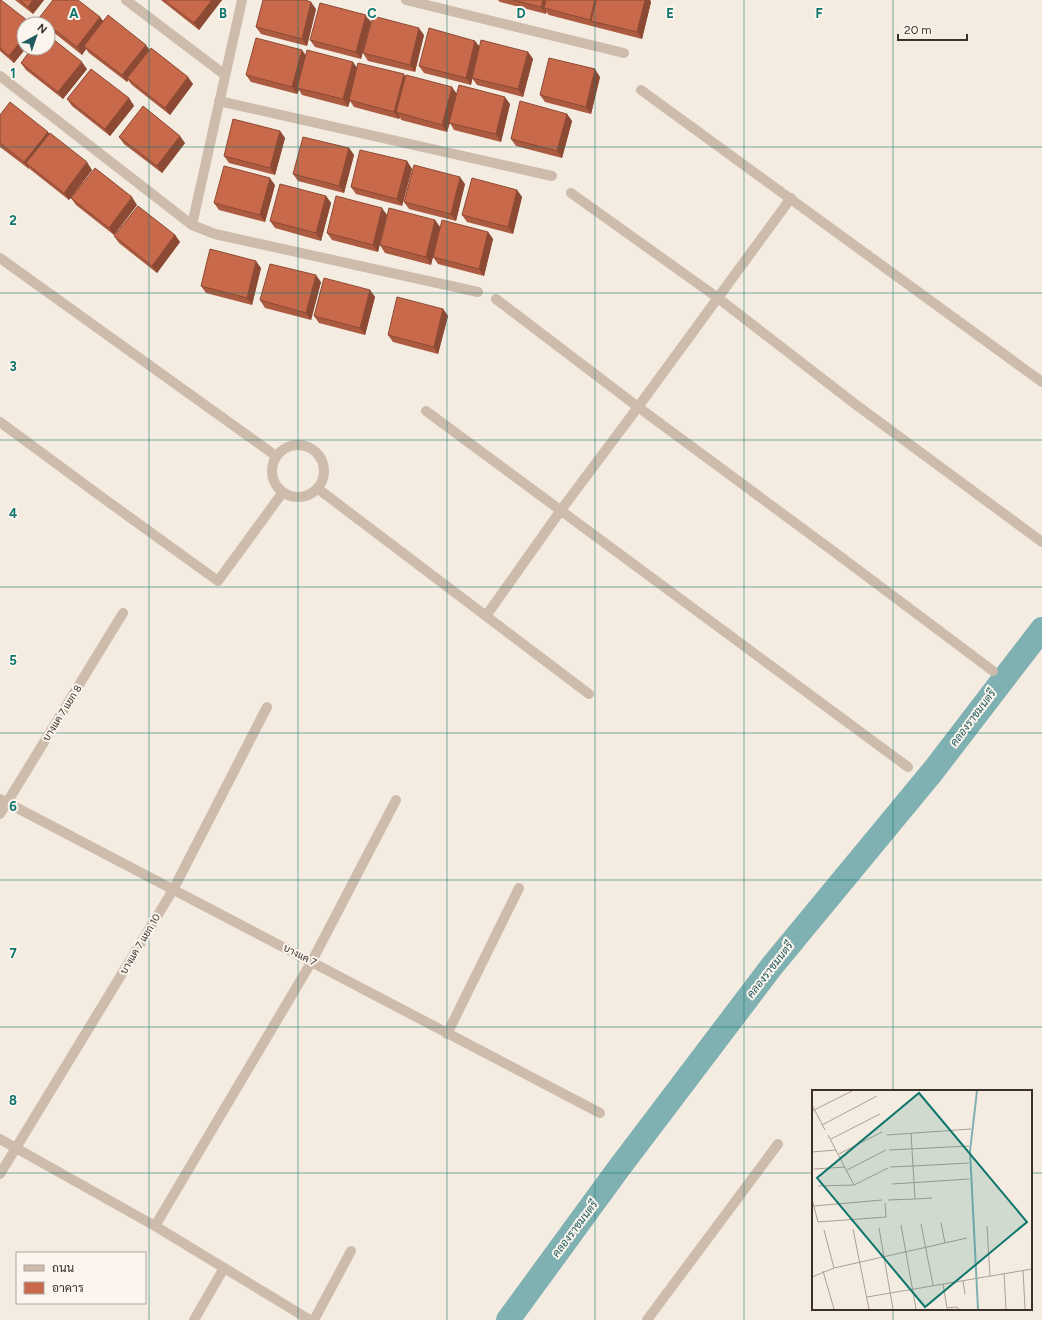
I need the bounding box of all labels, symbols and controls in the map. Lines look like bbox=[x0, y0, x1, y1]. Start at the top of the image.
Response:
text: A bbox=[69, 6, 79, 21]
text: B bbox=[219, 6, 227, 21]
text: C bbox=[367, 6, 377, 21]
text: D bbox=[516, 6, 526, 21]
text: E bbox=[666, 6, 674, 21]
text: F bbox=[815, 6, 823, 21]
north arrow bbox=[16, 16, 56, 56]
scale bar bbox=[898, 16, 967, 42]
text: N bbox=[35, 21, 50, 36]
text: 20 m bbox=[904, 23, 932, 37]
text: 1 bbox=[10, 66, 16, 81]
text: 2 bbox=[9, 213, 17, 228]
text: 3 bbox=[9, 359, 17, 374]
text: 4 bbox=[9, 506, 17, 521]
text: 5 bbox=[9, 653, 17, 668]
street label: บางแค 7 แยก 8 bbox=[40, 682, 84, 744]
water label: คลองราชมนตรี bbox=[946, 685, 999, 749]
text: 6 bbox=[9, 799, 17, 814]
street label: บางแค 7 แยก 10 bbox=[117, 911, 163, 977]
water label: คลองราชมนตรี bbox=[743, 937, 797, 1001]
street label: บางแค 7 bbox=[281, 941, 319, 969]
text: 7 bbox=[9, 946, 17, 961]
inset map bbox=[812, 1090, 1032, 1310]
text: 8 bbox=[9, 1093, 17, 1108]
water label: คลองราชมนตรี bbox=[548, 1196, 601, 1260]
legend bbox=[16, 1252, 146, 1304]
text: ถนน bbox=[52, 1261, 75, 1275]
text: อาคาร bbox=[52, 1281, 84, 1295]

